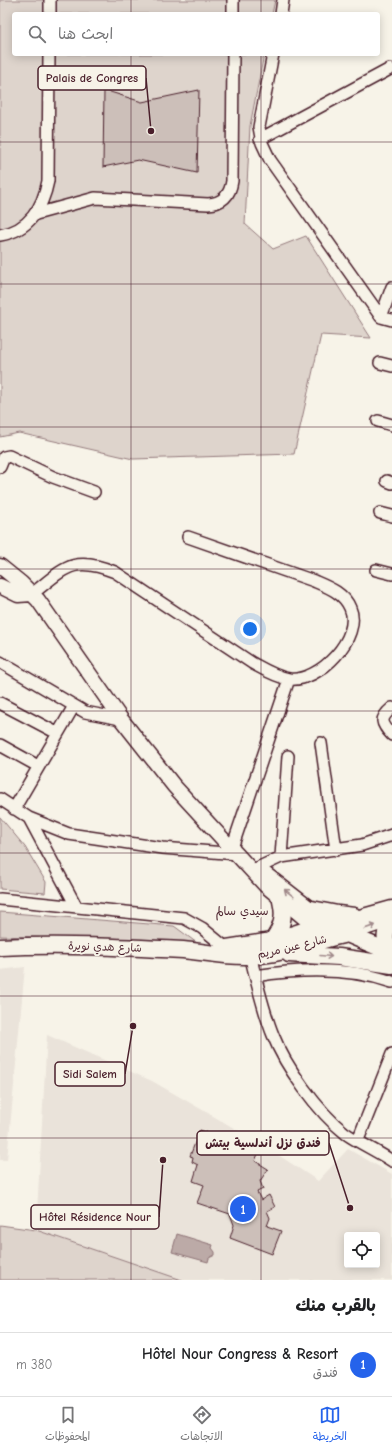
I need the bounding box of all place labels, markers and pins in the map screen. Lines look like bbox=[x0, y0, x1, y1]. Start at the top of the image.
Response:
callout: Palais de Congres bbox=[38, 66, 146, 90]
callout: Sidi Salem bbox=[55, 1062, 125, 1086]
callout: فندق نزل أندلسية بيتش bbox=[197, 1131, 329, 1155]
pin: 1 bbox=[230, 1194, 256, 1224]
callout: Hôtel Résidence Nour bbox=[31, 1205, 159, 1229]

